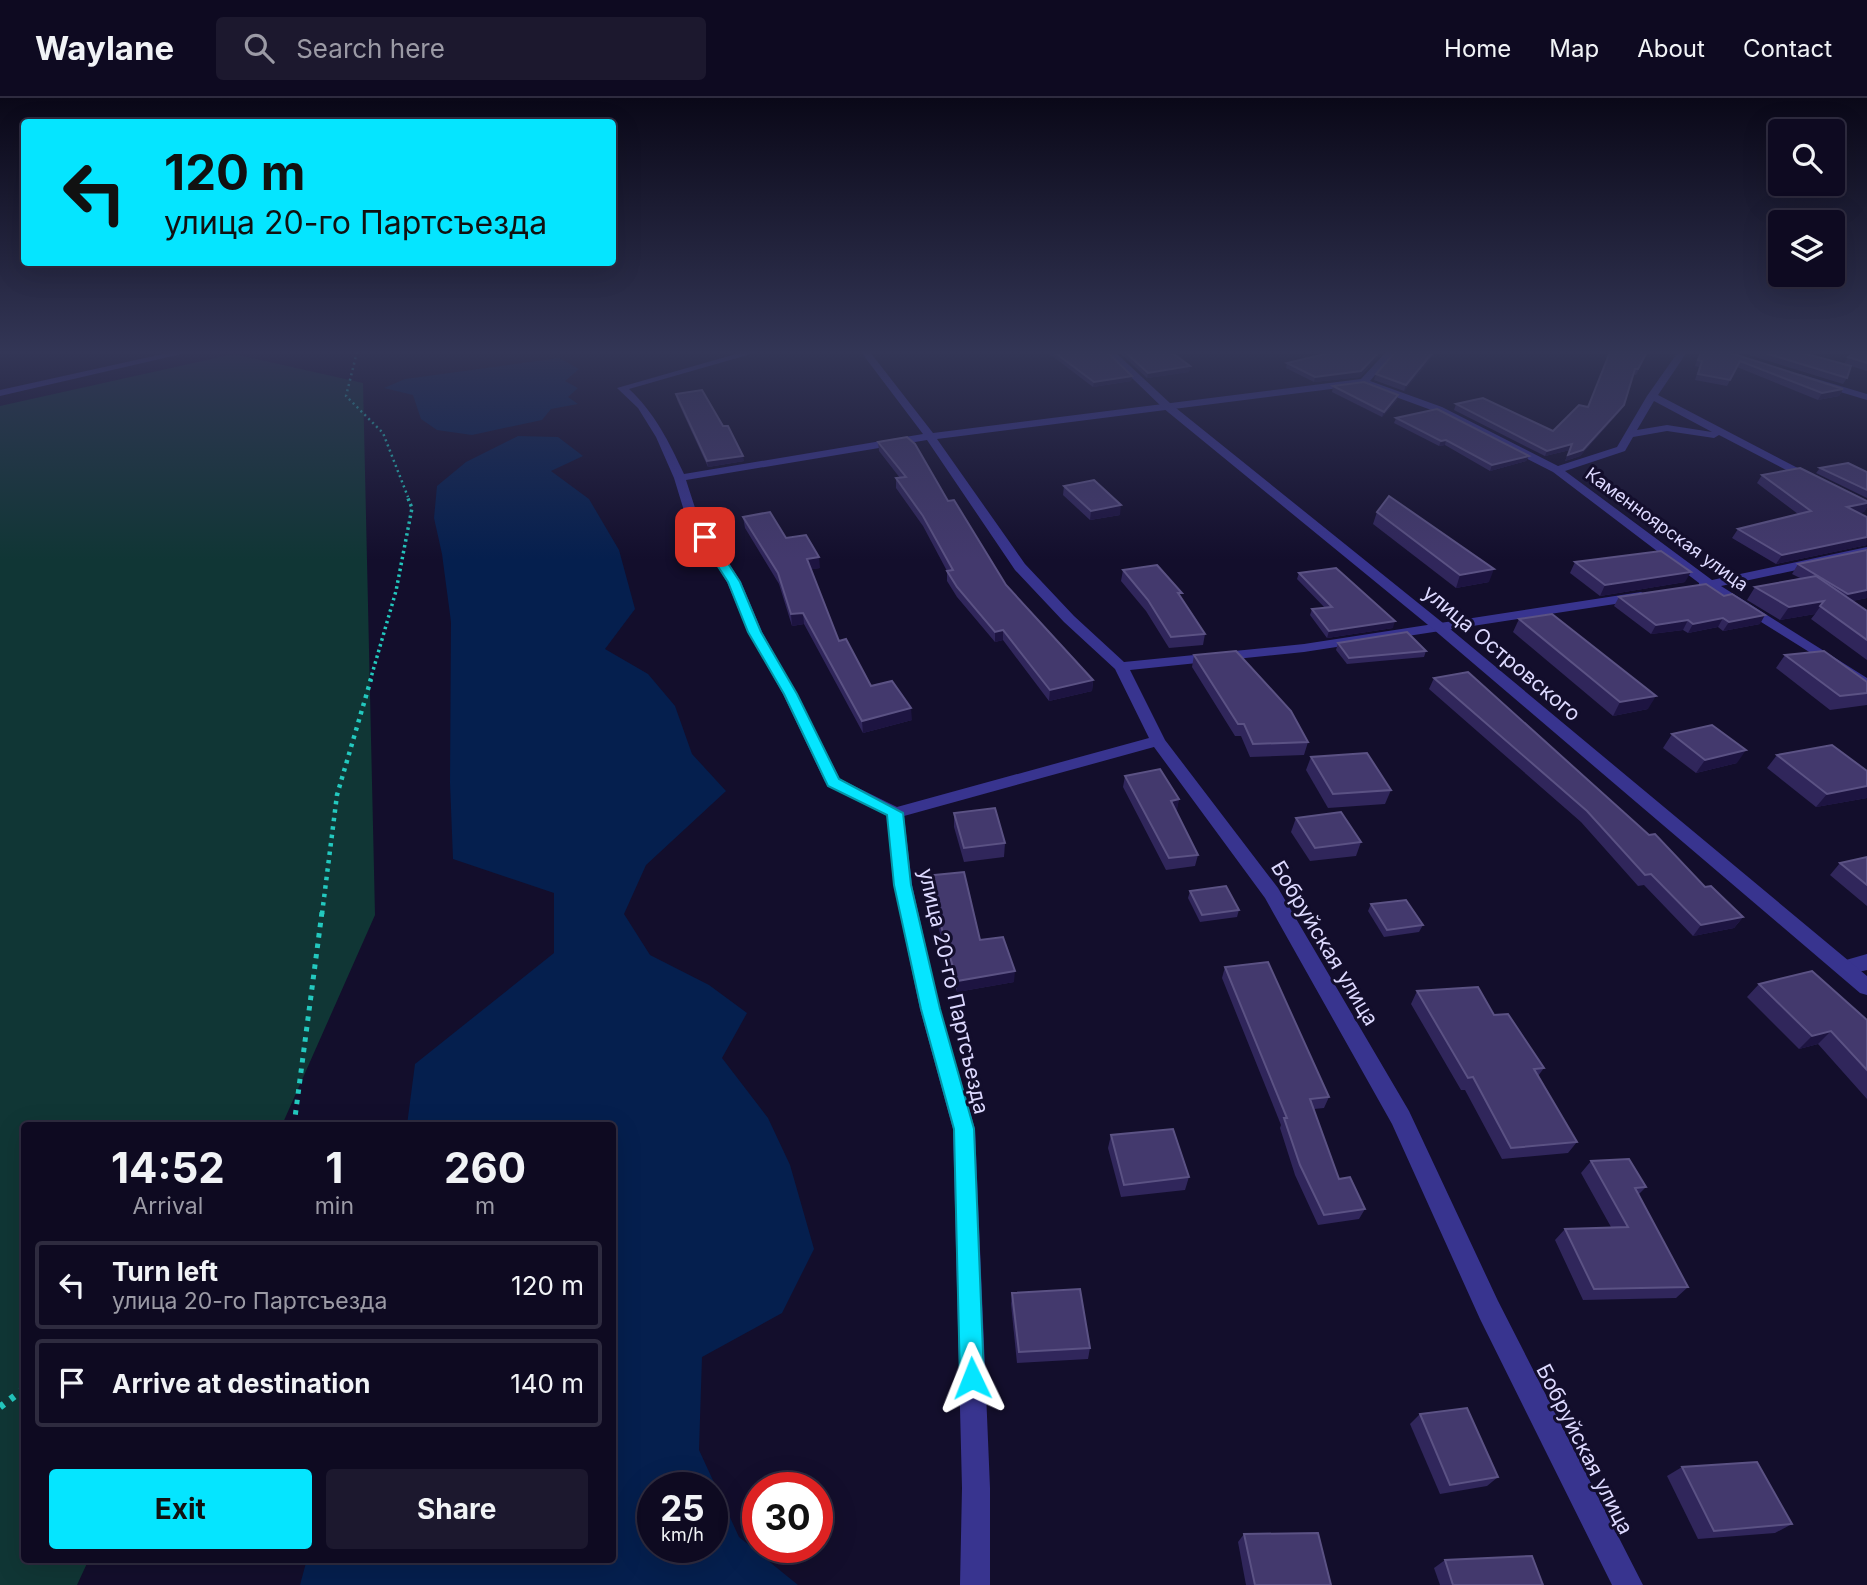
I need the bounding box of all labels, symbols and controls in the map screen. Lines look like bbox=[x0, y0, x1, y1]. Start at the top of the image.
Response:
search box bbox=[216, 17, 706, 80]
text: Waylane bbox=[35, 28, 174, 68]
icon: search bbox=[240, 29, 278, 67]
text: Search here bbox=[296, 33, 445, 64]
text: Home bbox=[1444, 34, 1511, 63]
text: Map bbox=[1549, 34, 1599, 63]
text: About bbox=[1637, 34, 1705, 63]
text: Contact bbox=[1743, 34, 1832, 63]
map controls bbox=[1768, 119, 1845, 287]
button: search bbox=[1768, 119, 1845, 196]
text: 120 m bbox=[164, 143, 305, 202]
icon: left bbox=[49, 147, 140, 238]
text: улица 20-го Партсъезда bbox=[164, 203, 547, 242]
button: layers bbox=[1768, 210, 1845, 287]
street label: Каменноярская улица bbox=[1582, 463, 1752, 595]
pin bbox=[675, 507, 735, 567]
icon: arrive bbox=[686, 518, 724, 556]
street label: улица Островского bbox=[1418, 580, 1586, 726]
street label: Бобруйская улица bbox=[1266, 856, 1384, 1030]
street label: улица 20-го Партсъезда bbox=[914, 866, 994, 1116]
text: 14:52 bbox=[111, 1142, 225, 1193]
text: 1 bbox=[325, 1142, 343, 1193]
text: 260 bbox=[444, 1142, 526, 1193]
text: Arrival bbox=[132, 1192, 203, 1220]
text: min bbox=[315, 1192, 354, 1220]
text: m bbox=[475, 1192, 495, 1220]
text: Turn left bbox=[112, 1256, 218, 1287]
icon: left bbox=[53, 1266, 91, 1304]
text: 120 m bbox=[511, 1270, 584, 1301]
text: улица 20-го Партсъезда bbox=[112, 1287, 387, 1315]
position arrow bbox=[935, 1341, 1009, 1415]
street label: Бобруйская улица bbox=[1531, 1360, 1639, 1538]
icon: arrive bbox=[53, 1364, 91, 1402]
text: Arrive at destination bbox=[112, 1368, 371, 1399]
text: 140 m bbox=[510, 1368, 584, 1399]
button: Exit bbox=[49, 1469, 312, 1549]
button: Share bbox=[326, 1469, 588, 1549]
speed limit sign: 30 bbox=[742, 1472, 833, 1563]
text: 25 bbox=[660, 1487, 705, 1529]
text: km/h bbox=[661, 1524, 704, 1545]

